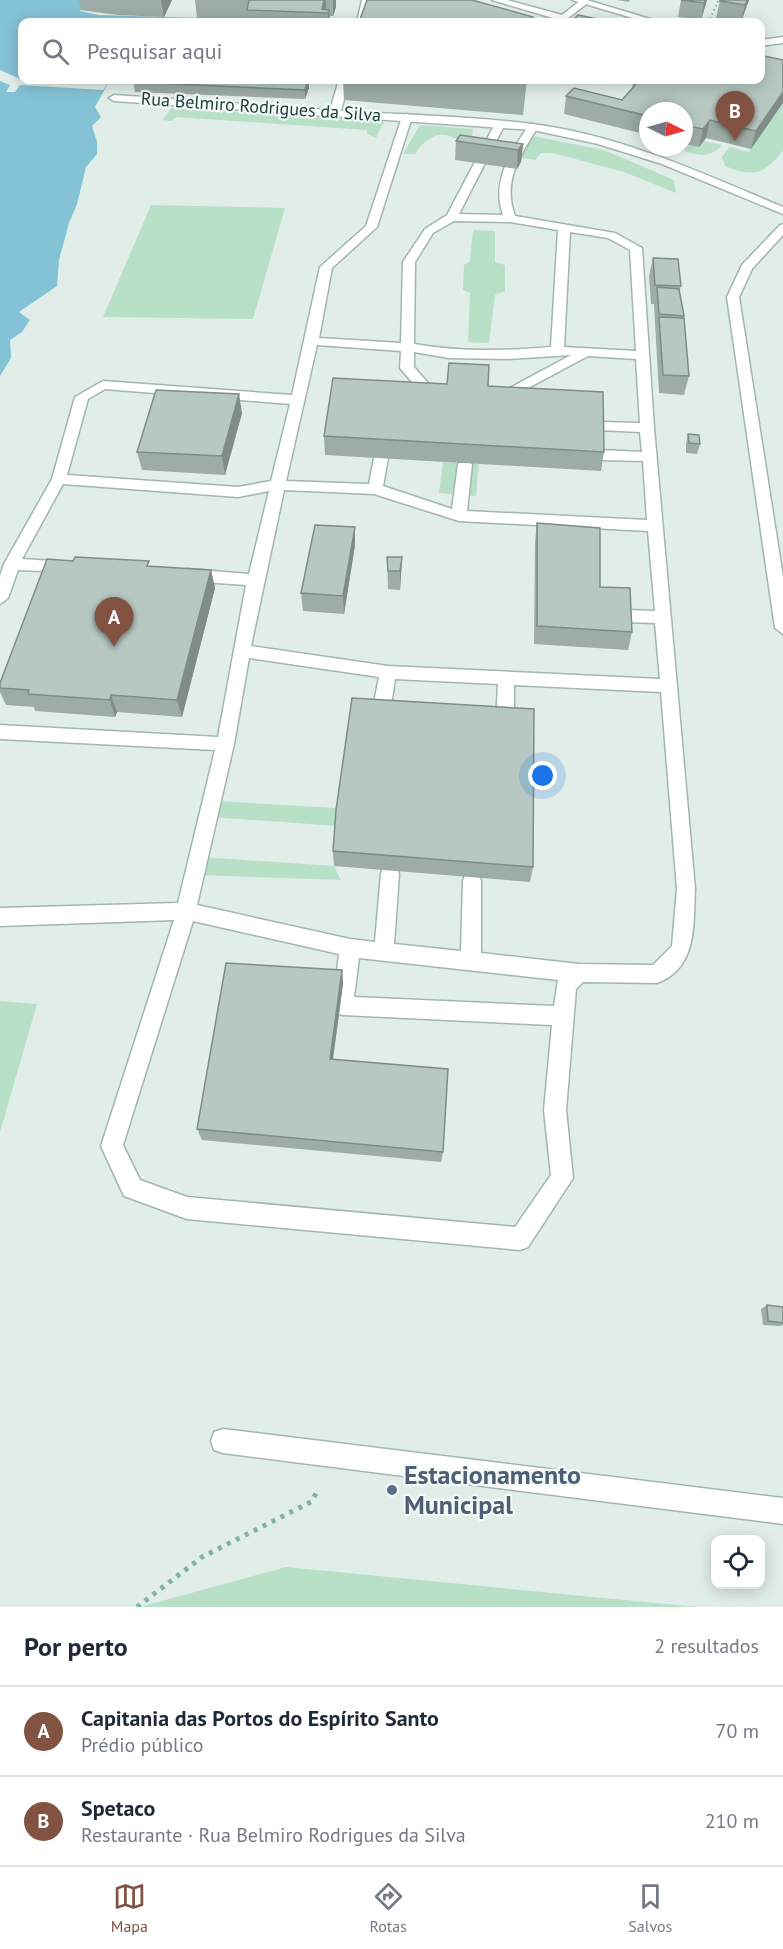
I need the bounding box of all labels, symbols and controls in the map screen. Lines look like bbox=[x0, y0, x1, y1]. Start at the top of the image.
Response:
search box bbox=[18, 18, 765, 84]
icon: search bbox=[39, 35, 72, 68]
text: Pesquisar aqui bbox=[87, 37, 223, 65]
street label: Rua Belmiro Rodrigues da Silva bbox=[140, 87, 382, 126]
pin: B bbox=[716, 92, 754, 141]
north arrow bbox=[639, 102, 693, 156]
pin: A bbox=[94, 598, 134, 647]
your location bbox=[528, 761, 557, 790]
place label: Estacionamento Municipal bbox=[404, 1458, 581, 1521]
marker: Estacionamento Municipal bbox=[385, 1483, 399, 1497]
map controls bbox=[711, 1535, 765, 1589]
button: locate bbox=[711, 1535, 765, 1589]
text: Por perto bbox=[24, 1630, 128, 1663]
text: 2 resultados bbox=[654, 1633, 759, 1659]
text: Capitania das Portos do Espírito Santo bbox=[81, 1704, 439, 1732]
text: A bbox=[37, 1718, 50, 1744]
text: 70 m bbox=[716, 1718, 759, 1744]
text: Prédio público bbox=[81, 1732, 204, 1758]
text: Spetaco bbox=[81, 1794, 155, 1822]
text: B bbox=[38, 1808, 49, 1834]
text: 210 m bbox=[705, 1808, 759, 1834]
text: Restaurante · Rua Belmiro Rodrigues da Silva bbox=[81, 1822, 466, 1848]
tab: Mapa bbox=[111, 1880, 148, 1936]
tab: Rotas bbox=[369, 1880, 407, 1936]
tab: Salvos bbox=[628, 1880, 672, 1936]

